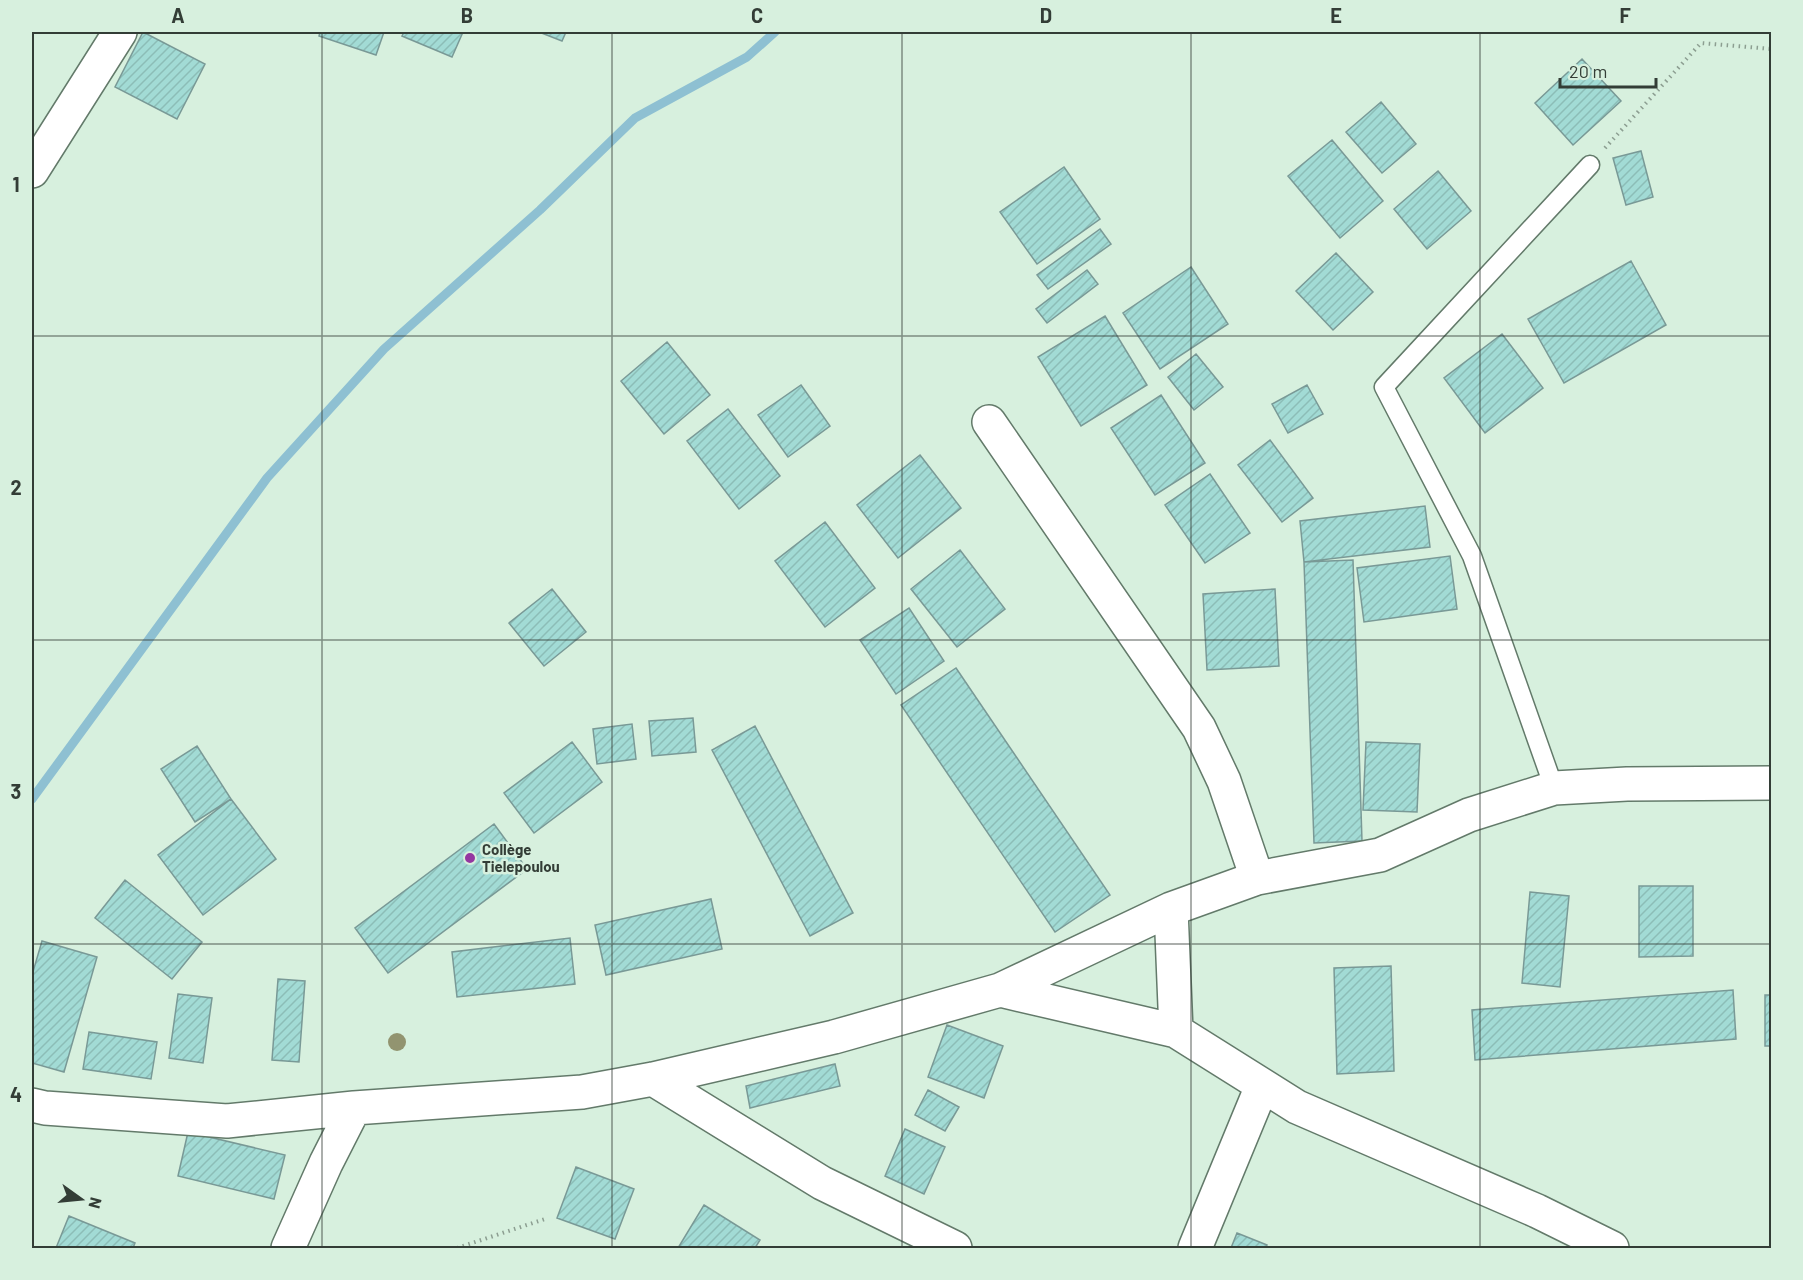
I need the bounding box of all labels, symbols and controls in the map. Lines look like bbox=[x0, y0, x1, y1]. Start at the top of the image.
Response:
text: A bbox=[171, 3, 185, 27]
text: B bbox=[461, 3, 473, 27]
text: C bbox=[751, 3, 763, 27]
text: D bbox=[1040, 3, 1052, 27]
text: E bbox=[1330, 3, 1342, 27]
text: F bbox=[1619, 3, 1631, 27]
scale bar bbox=[1560, 51, 1656, 89]
text: 20 m bbox=[1569, 60, 1607, 82]
text: 1 bbox=[12, 172, 20, 196]
text: 2 bbox=[10, 475, 22, 499]
text: 3 bbox=[11, 779, 21, 803]
place label: Collège Tielepoulou bbox=[482, 840, 560, 875]
marker: Collège Tielepoulou bbox=[463, 851, 477, 865]
text: 4 bbox=[10, 1082, 22, 1106]
north arrow bbox=[51, 1169, 111, 1229]
text: N bbox=[85, 1195, 107, 1211]

